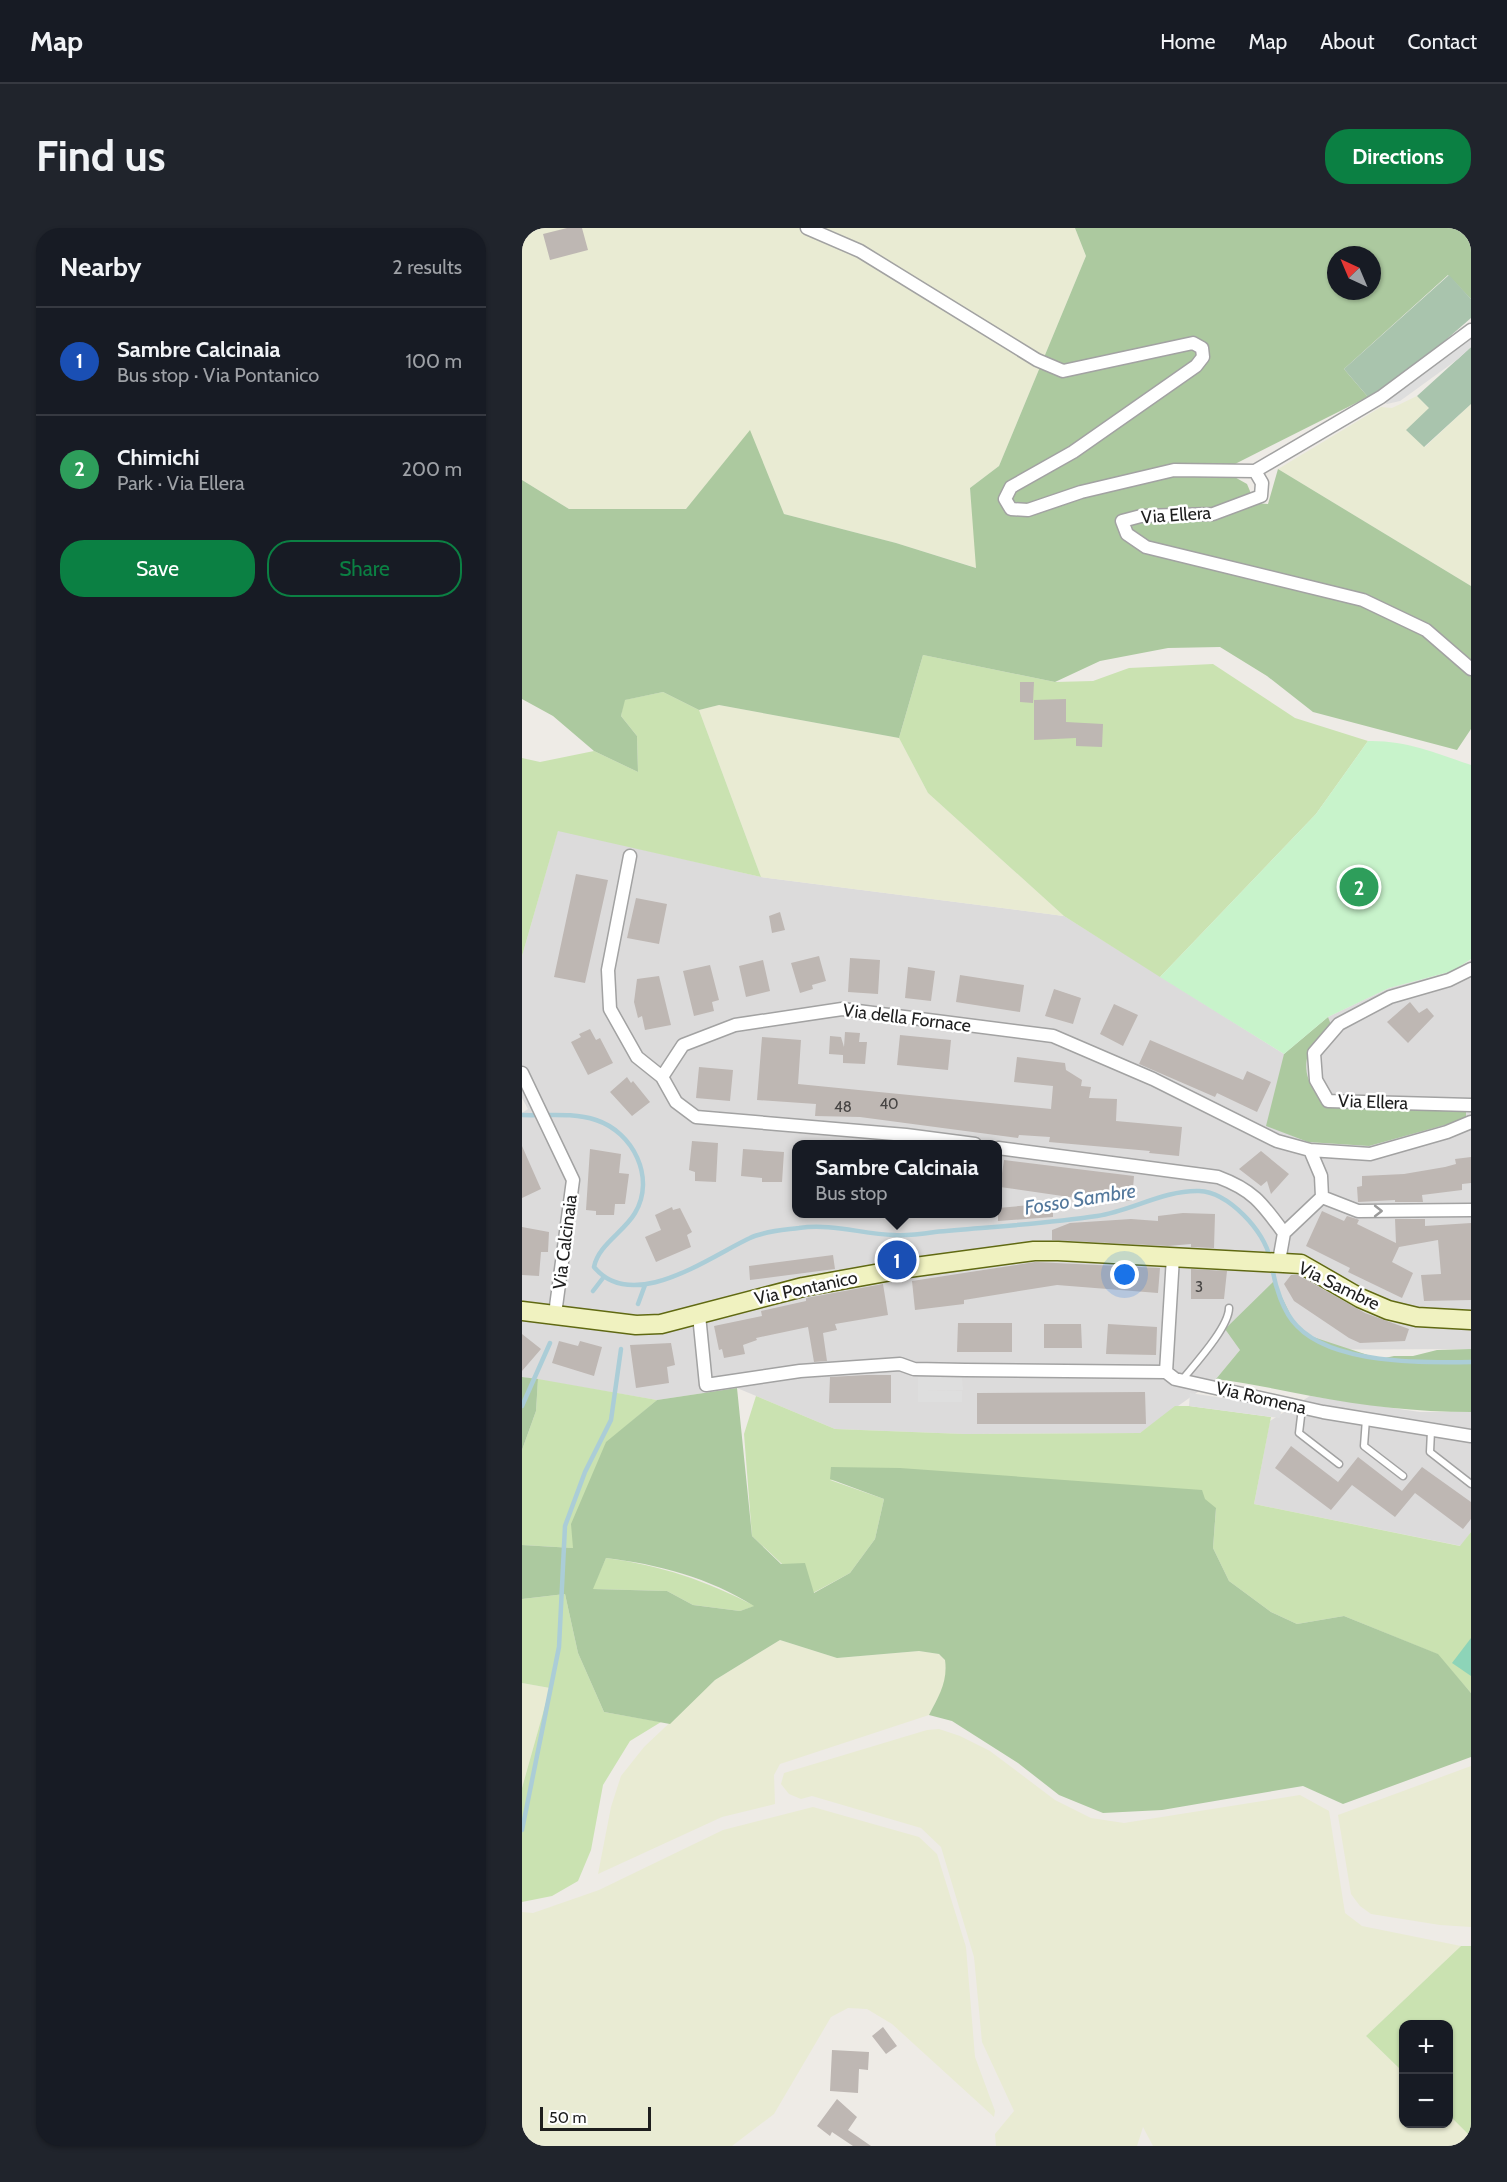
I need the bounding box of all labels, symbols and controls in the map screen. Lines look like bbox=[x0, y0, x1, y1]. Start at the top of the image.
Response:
text: Map bbox=[30, 24, 83, 58]
text: Home bbox=[1160, 29, 1216, 54]
text: Map bbox=[1249, 29, 1287, 54]
text: About bbox=[1320, 29, 1374, 54]
text: Contact bbox=[1407, 29, 1477, 54]
button: Directions bbox=[1325, 129, 1471, 184]
text: Find us bbox=[36, 130, 165, 182]
north arrow bbox=[1327, 246, 1381, 300]
text: Nearby bbox=[60, 251, 141, 283]
text: 2 results bbox=[392, 255, 462, 279]
text: Sambre Calcinaia bbox=[117, 336, 280, 363]
text: 1 bbox=[76, 349, 83, 373]
text: 100 m bbox=[406, 349, 462, 373]
text: Bus stop · Via Pontanico bbox=[117, 363, 319, 387]
text: Chimichi bbox=[117, 444, 200, 471]
text: 2 bbox=[74, 457, 85, 481]
text: 200 m bbox=[402, 457, 462, 481]
text: Park · Via Ellera bbox=[117, 471, 245, 495]
street label: Via Ellera bbox=[1140, 502, 1212, 528]
button: Save bbox=[60, 540, 255, 597]
button: Share bbox=[267, 540, 462, 597]
pin: 2 bbox=[1340, 864, 1378, 910]
street label: Via della Fornace bbox=[842, 999, 972, 1037]
street label: Via Ellera bbox=[1338, 1090, 1409, 1114]
house number: 40 bbox=[879, 1095, 899, 1113]
house number: 48 bbox=[834, 1098, 852, 1116]
popup bbox=[792, 1140, 1002, 1218]
text: Sambre Calcinaia bbox=[815, 1154, 979, 1181]
water label: Fosso Sambre bbox=[1023, 1178, 1137, 1220]
text: Bus stop bbox=[815, 1181, 887, 1205]
street label: Via Calcinaia bbox=[548, 1193, 582, 1291]
one-way arrow bbox=[1373, 1205, 1382, 1217]
pin: 1 bbox=[878, 1238, 916, 1282]
street label: Via Sambre bbox=[1295, 1257, 1383, 1315]
your location bbox=[1110, 1260, 1139, 1289]
street label: Via Pontanico bbox=[753, 1266, 860, 1310]
house number: 3 bbox=[1195, 1278, 1203, 1296]
street label: Via Romena bbox=[1214, 1377, 1309, 1419]
map controls bbox=[1399, 2020, 1453, 2128]
button: + bbox=[1399, 2020, 1453, 2074]
button: − bbox=[1399, 2074, 1453, 2128]
scale bar bbox=[540, 2104, 651, 2132]
text: 50 m bbox=[549, 2108, 586, 2127]

